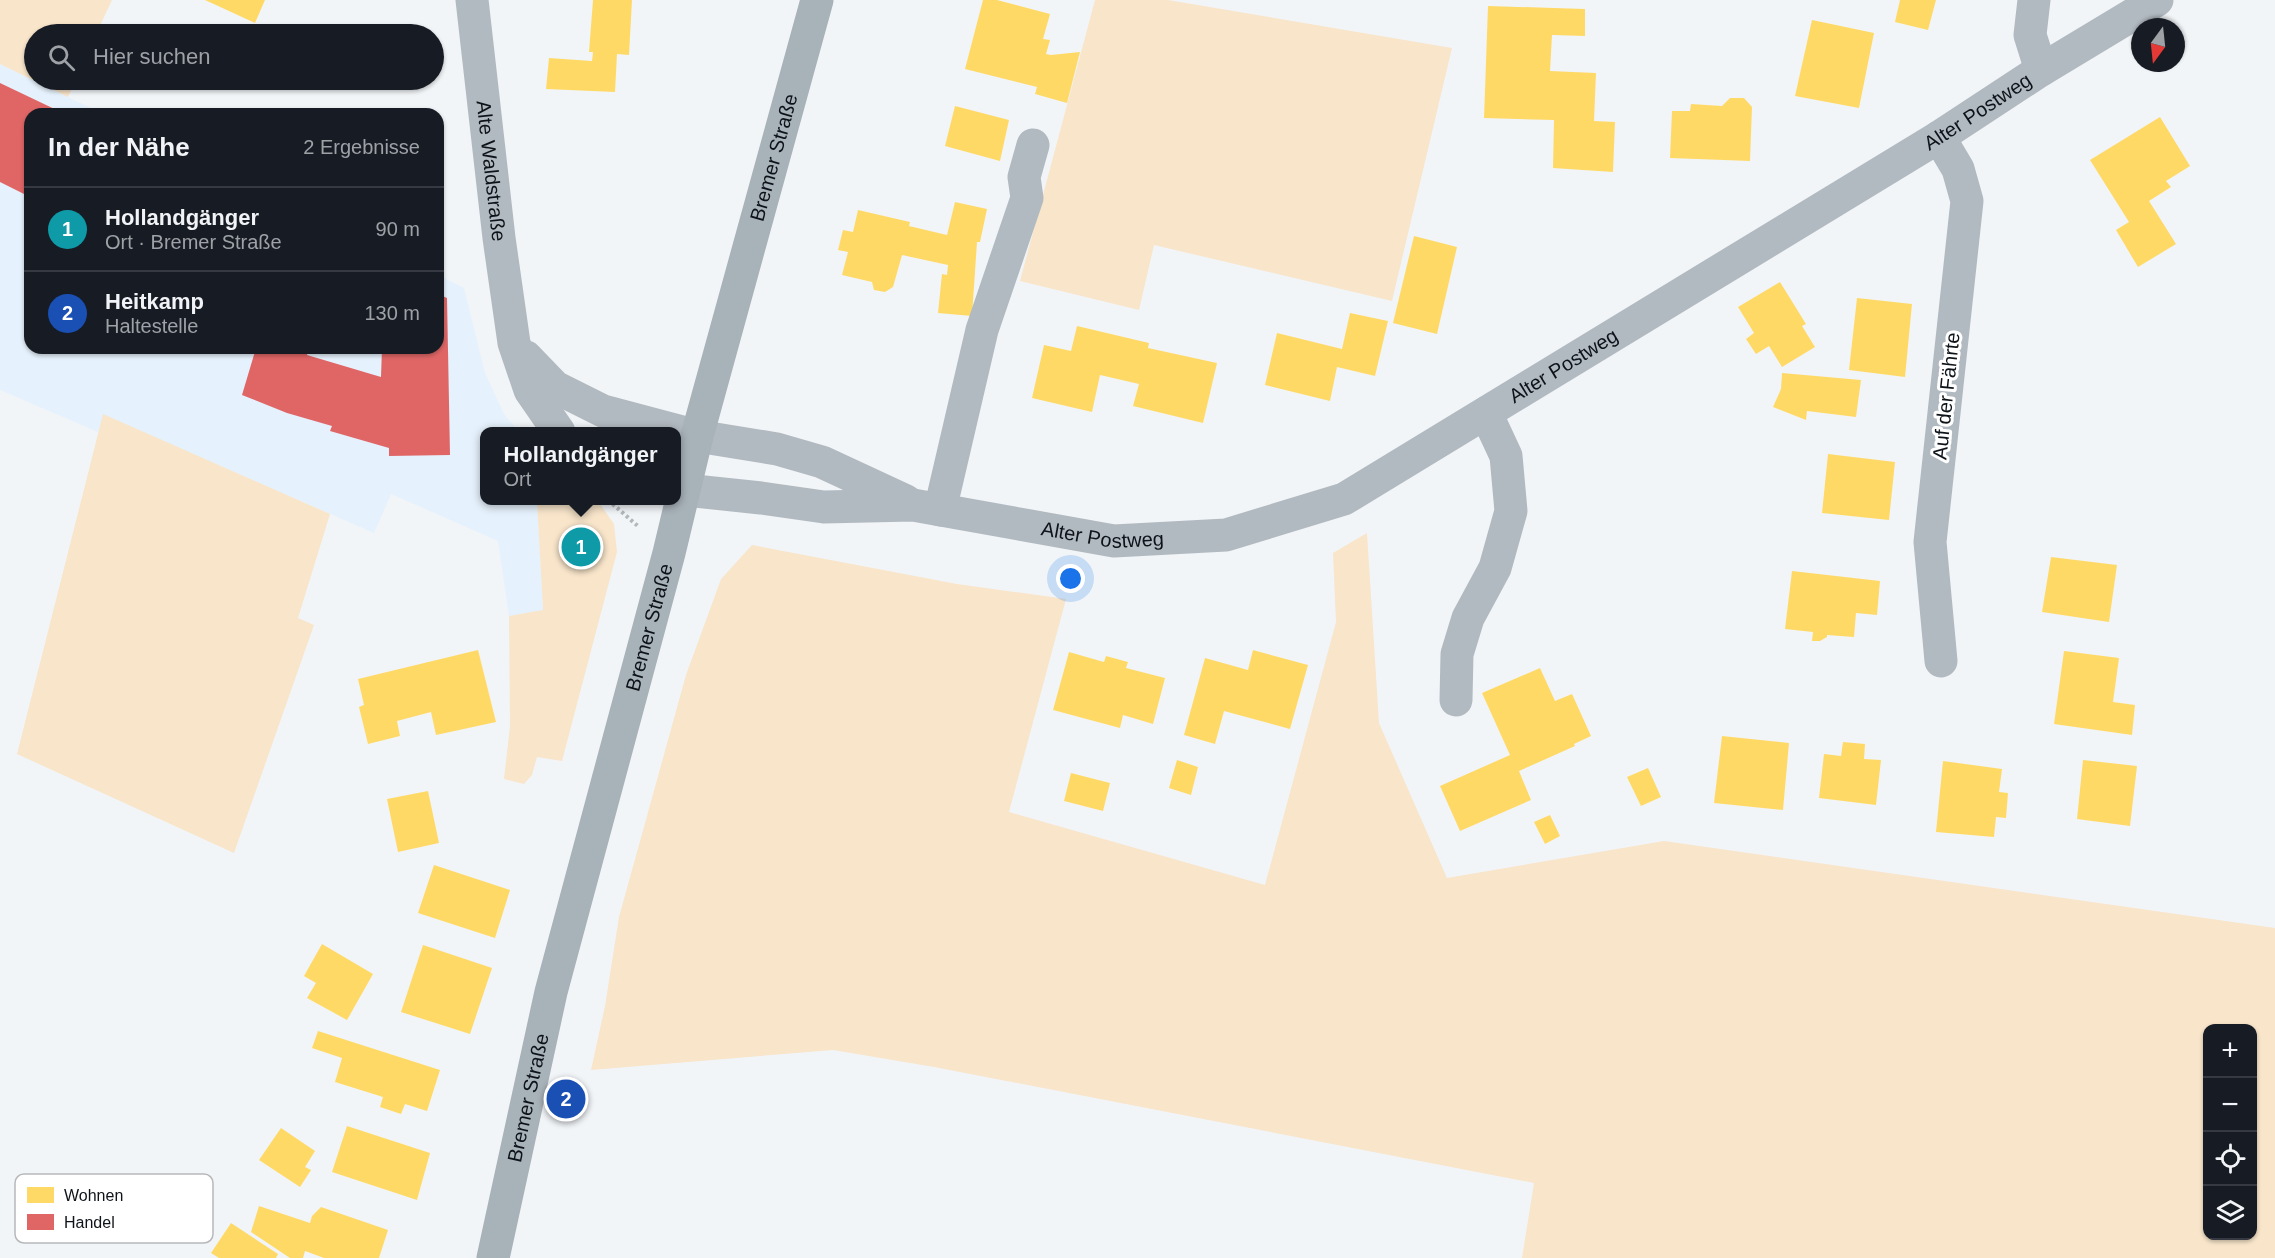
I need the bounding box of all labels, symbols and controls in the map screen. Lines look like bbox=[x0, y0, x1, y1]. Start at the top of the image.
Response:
north arrow bbox=[2131, 18, 2185, 72]
search box bbox=[24, 24, 444, 90]
icon: search bbox=[45, 41, 78, 74]
text: Hier suchen bbox=[93, 44, 210, 69]
street label: Alter Postweg bbox=[1920, 69, 2035, 154]
street label: Bremer Straße bbox=[746, 91, 802, 224]
street label: Alte Waldstraße bbox=[472, 99, 510, 242]
text: In der Nähe bbox=[48, 132, 190, 162]
text: 2 Ergebnisse bbox=[303, 136, 420, 158]
text: Hollandgänger bbox=[105, 205, 259, 230]
text: 1 bbox=[62, 218, 73, 240]
text: 90 m bbox=[376, 218, 420, 240]
text: Ort · Bremer Straße bbox=[105, 231, 282, 253]
text: Heitkamp bbox=[105, 289, 204, 314]
text: 2 bbox=[62, 302, 73, 324]
text: 130 m bbox=[364, 302, 420, 324]
text: Haltestelle bbox=[105, 315, 198, 337]
street label: Alter Postweg bbox=[1505, 324, 1622, 407]
street label: Auf der Fährte bbox=[1928, 331, 1964, 461]
popup bbox=[480, 427, 681, 505]
text: Hollandgänger bbox=[503, 442, 658, 467]
text: Ort bbox=[503, 468, 531, 490]
street label: Alter Postweg bbox=[1040, 517, 1164, 552]
pin: 1 bbox=[562, 524, 600, 570]
street label: Bremer Straße bbox=[621, 561, 677, 693]
your location bbox=[1056, 564, 1085, 593]
map controls bbox=[2203, 1024, 2257, 1240]
button: + bbox=[2203, 1024, 2257, 1078]
street label: Bremer Straße bbox=[503, 1031, 553, 1164]
pin: 2 bbox=[546, 1076, 586, 1122]
button: − bbox=[2203, 1078, 2257, 1132]
button: locate bbox=[2203, 1132, 2257, 1186]
legend bbox=[15, 1174, 213, 1243]
button: layers bbox=[2203, 1186, 2257, 1240]
text: Wohnen bbox=[64, 1187, 123, 1204]
text: Handel bbox=[64, 1214, 115, 1231]

